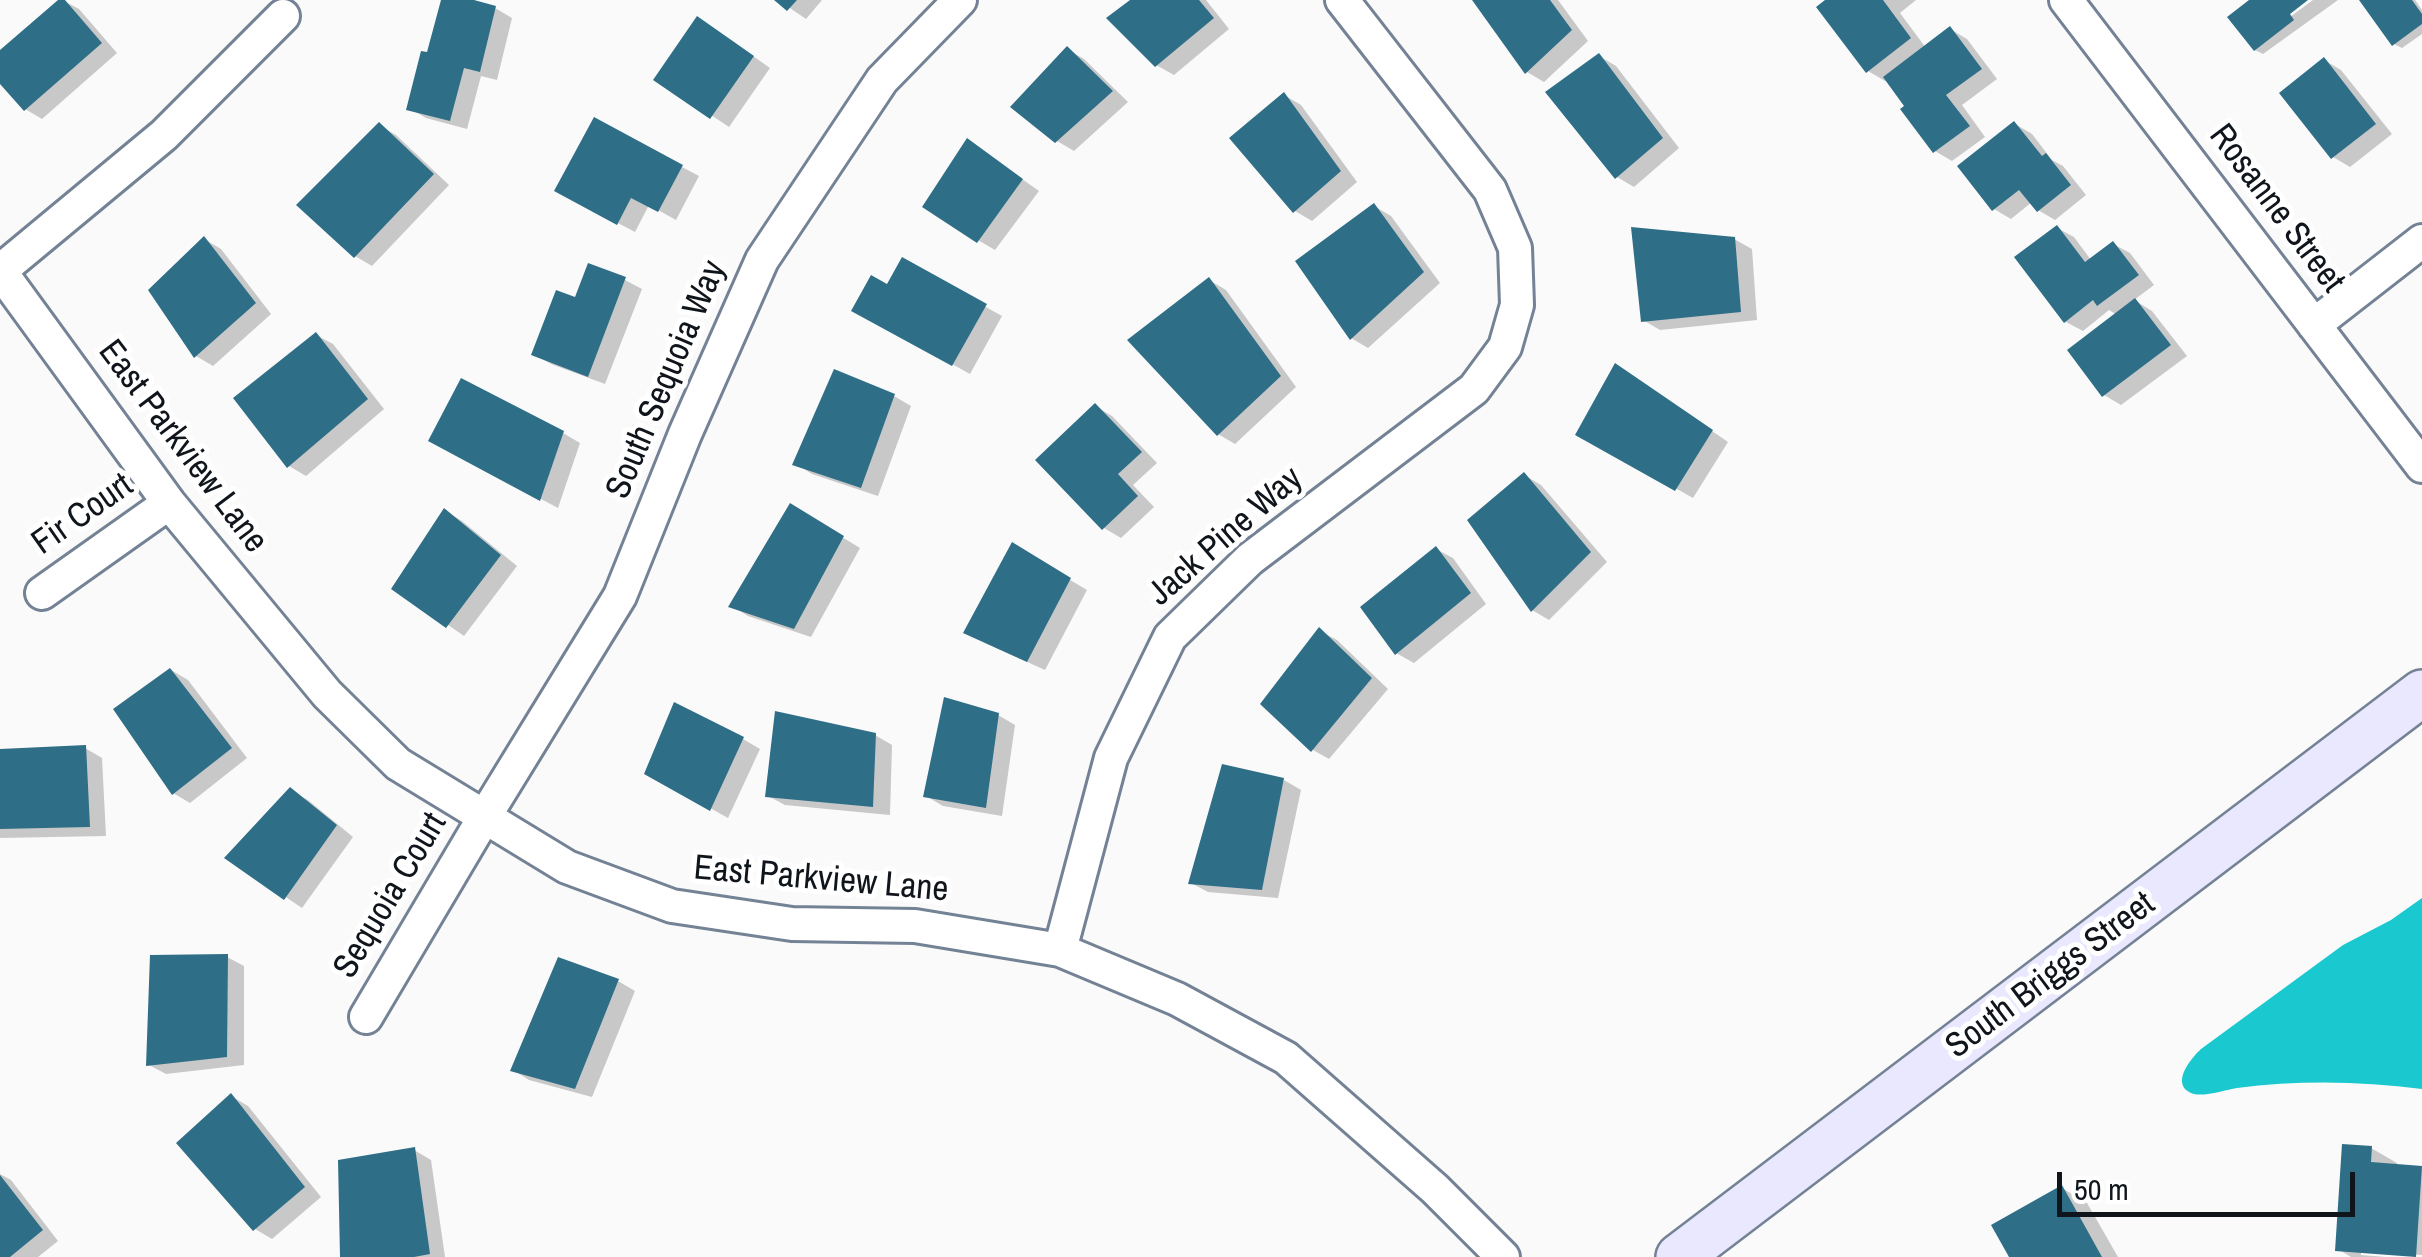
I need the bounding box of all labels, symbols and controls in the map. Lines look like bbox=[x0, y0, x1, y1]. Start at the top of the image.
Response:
street label: Rosanne Street bbox=[2199, 117, 2353, 301]
street label: South Sequoia Way bbox=[598, 255, 736, 505]
street label: East Parkview Lane bbox=[88, 332, 276, 562]
street label: Jack Pine Way bbox=[1140, 459, 1312, 615]
street label: Fir Court bbox=[25, 465, 141, 565]
street label: Sequoia Court bbox=[325, 806, 457, 986]
street label: East Parkview Lane bbox=[692, 848, 950, 912]
street label: South Briggs Street bbox=[1938, 884, 2164, 1068]
scale bar bbox=[2062, 1152, 2360, 1214]
text: 50 m bbox=[2074, 1169, 2129, 1209]

